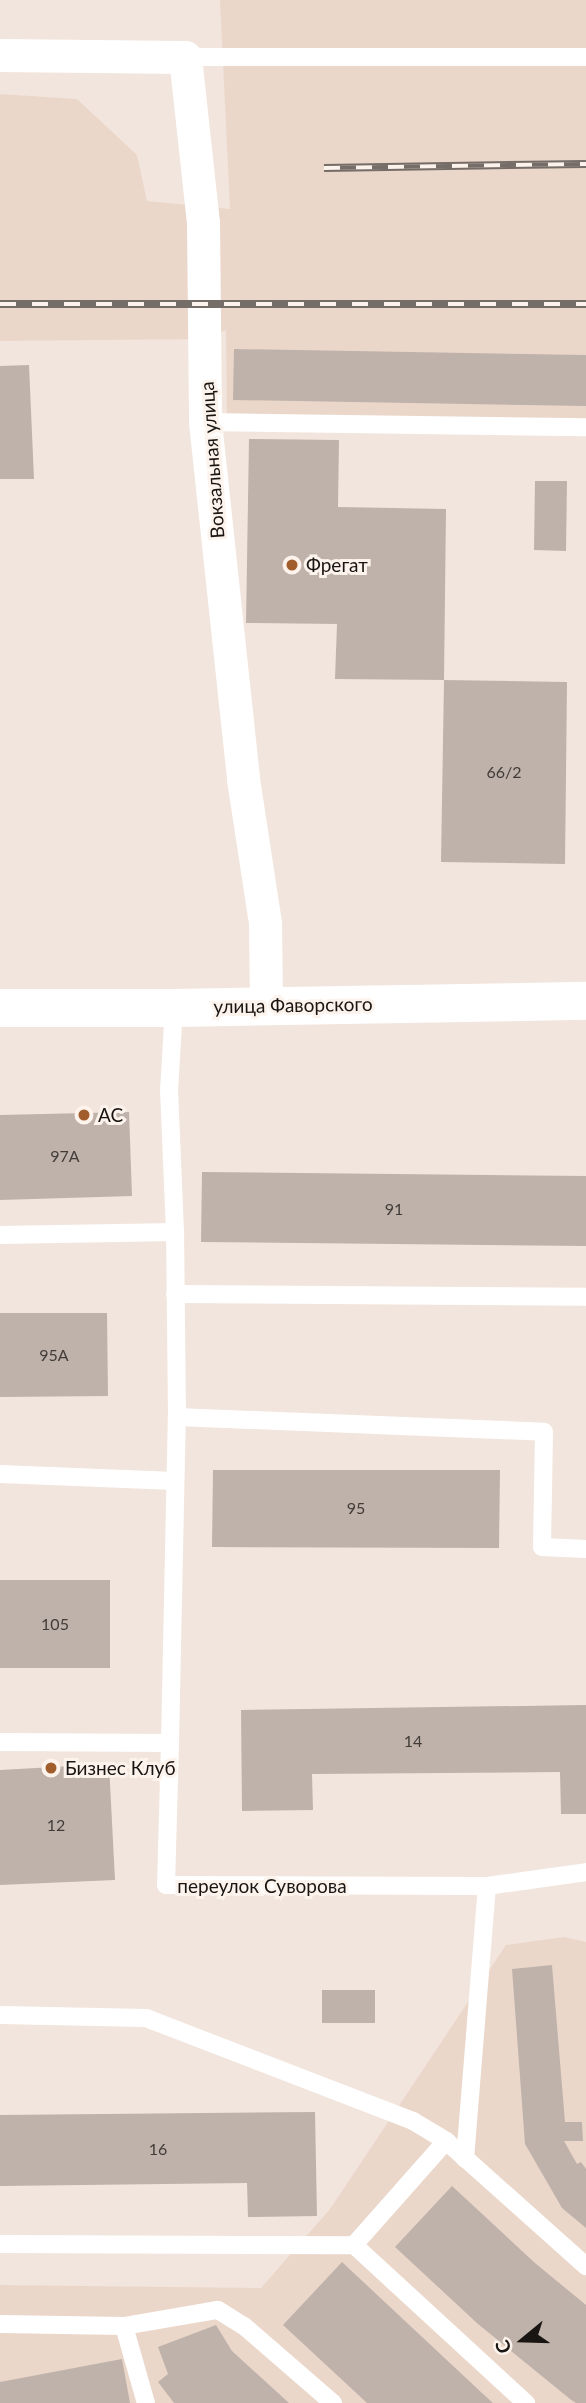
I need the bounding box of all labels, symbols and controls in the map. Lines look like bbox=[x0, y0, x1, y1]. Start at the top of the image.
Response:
street label: Вокзальная улица bbox=[195, 381, 229, 539]
place label: Фрегат bbox=[306, 554, 368, 576]
marker: Фрегат bbox=[284, 557, 300, 573]
house number: 66/2 bbox=[486, 762, 522, 782]
street label: улица Фаворского bbox=[213, 992, 373, 1018]
place label: АС bbox=[98, 1104, 123, 1126]
marker: АС bbox=[76, 1107, 92, 1123]
house number: 97А bbox=[50, 1146, 80, 1166]
house number: 91 bbox=[385, 1199, 403, 1219]
house number: 95А bbox=[39, 1345, 69, 1365]
house number: 95 bbox=[347, 1498, 365, 1518]
house number: 105 bbox=[41, 1614, 69, 1634]
house number: 14 bbox=[404, 1731, 422, 1751]
place label: Бизнес Клуб bbox=[65, 1757, 176, 1779]
marker: Бизнес Клуб bbox=[43, 1760, 59, 1776]
house number: 12 bbox=[47, 1815, 65, 1835]
street label: переулок Суворова bbox=[177, 1875, 347, 1897]
house number: 16 bbox=[149, 2139, 167, 2159]
north arrow bbox=[488, 2305, 558, 2375]
text: С bbox=[490, 2337, 516, 2357]

